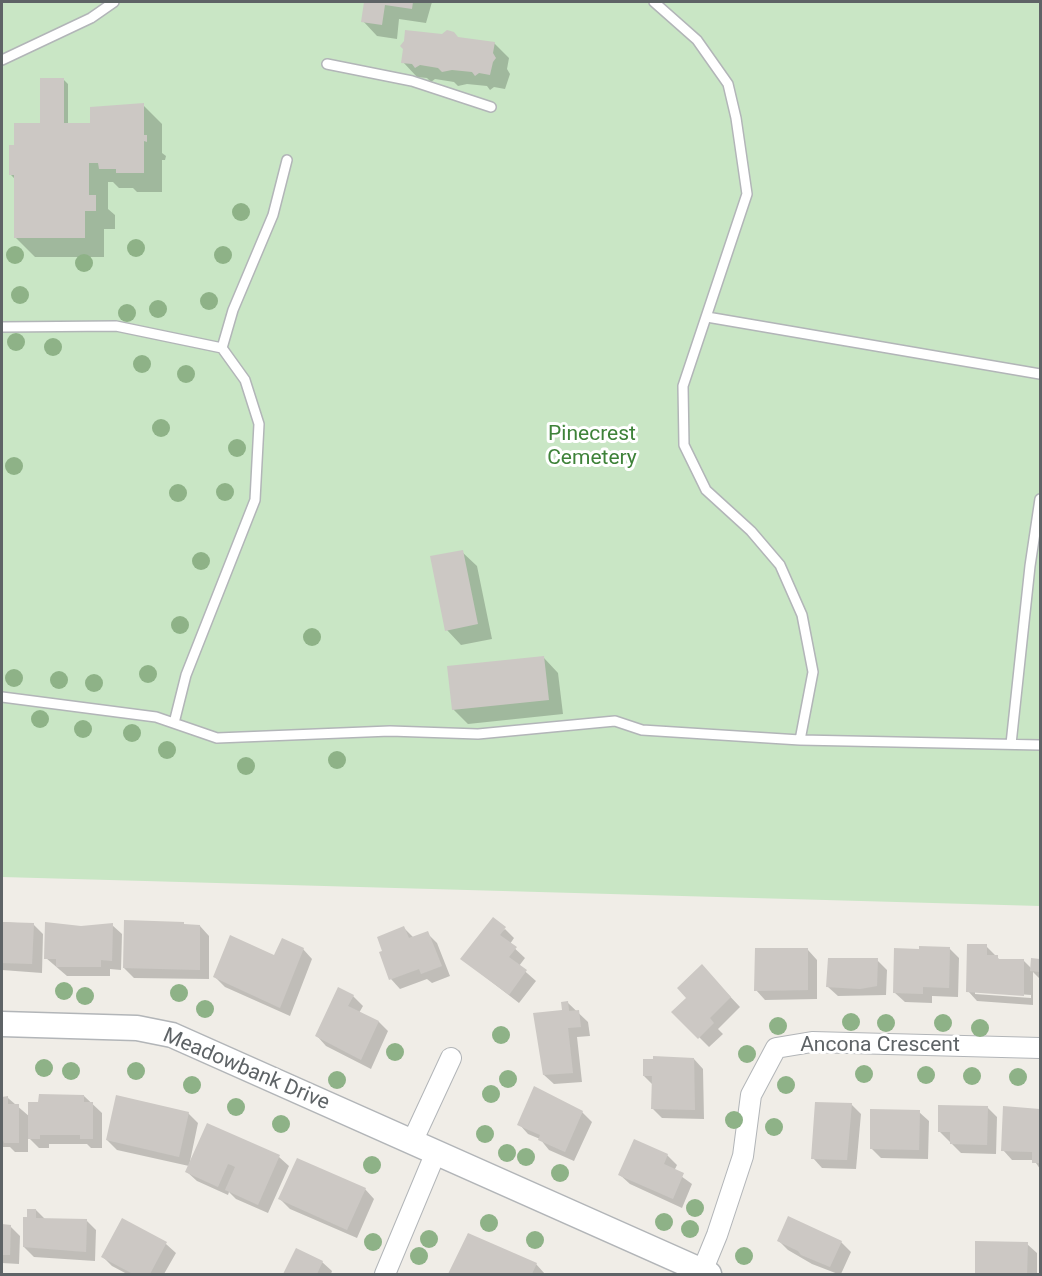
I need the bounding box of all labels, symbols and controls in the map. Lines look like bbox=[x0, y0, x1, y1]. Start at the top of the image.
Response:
park label: Pinecrest Cemetery bbox=[547, 422, 637, 472]
street label: Meadowbank Drive bbox=[159, 1024, 333, 1116]
street label: Ancona Crescent bbox=[800, 1033, 960, 1059]

